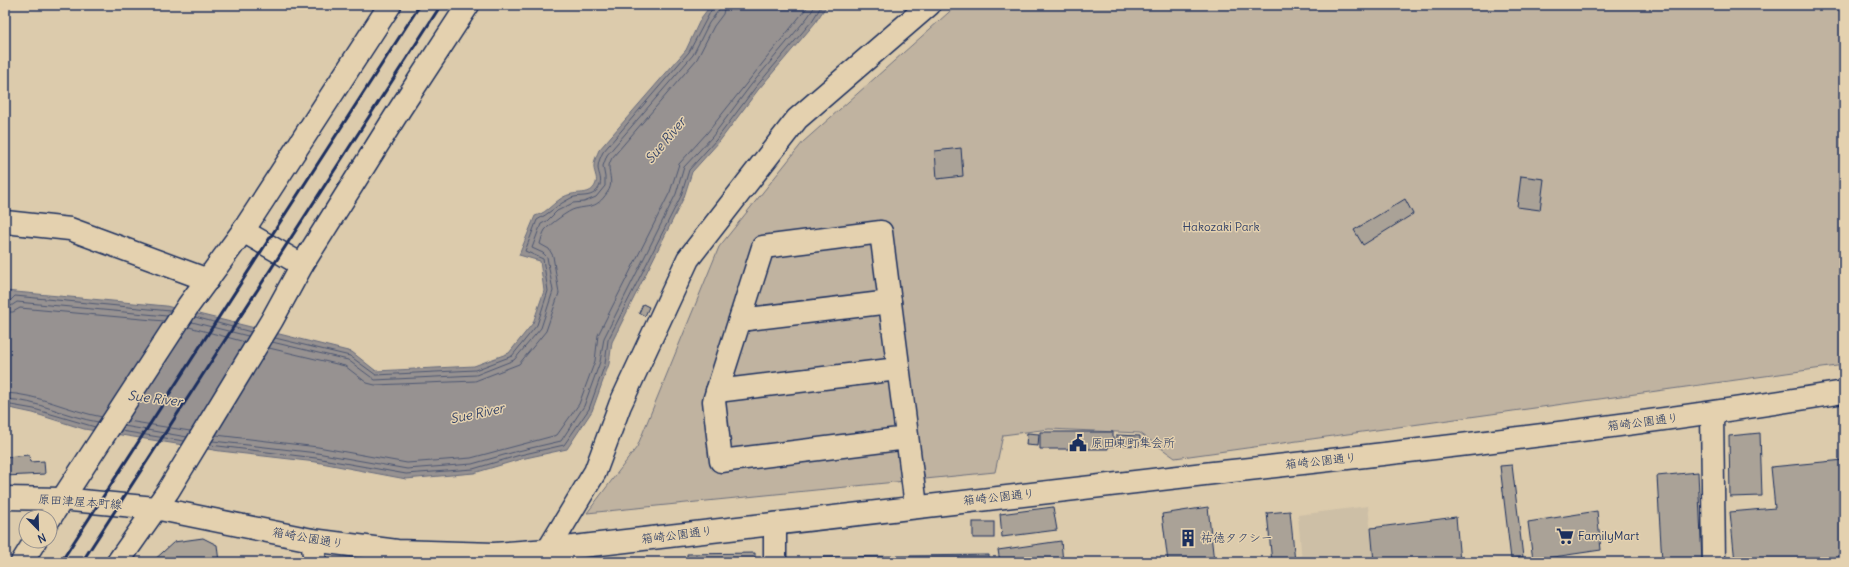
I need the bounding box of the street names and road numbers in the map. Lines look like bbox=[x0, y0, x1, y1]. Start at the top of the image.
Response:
street label: 箱崎公園通り bbox=[1606, 410, 1680, 433]
street label: 箱崎公園通り bbox=[1284, 449, 1358, 472]
street label: 箱崎公園通り bbox=[962, 485, 1036, 508]
street label: 原田津屋本町線 bbox=[38, 491, 122, 512]
street label: 箱崎公園通り bbox=[640, 523, 714, 546]
street label: 箱崎公園通り bbox=[271, 524, 345, 551]

